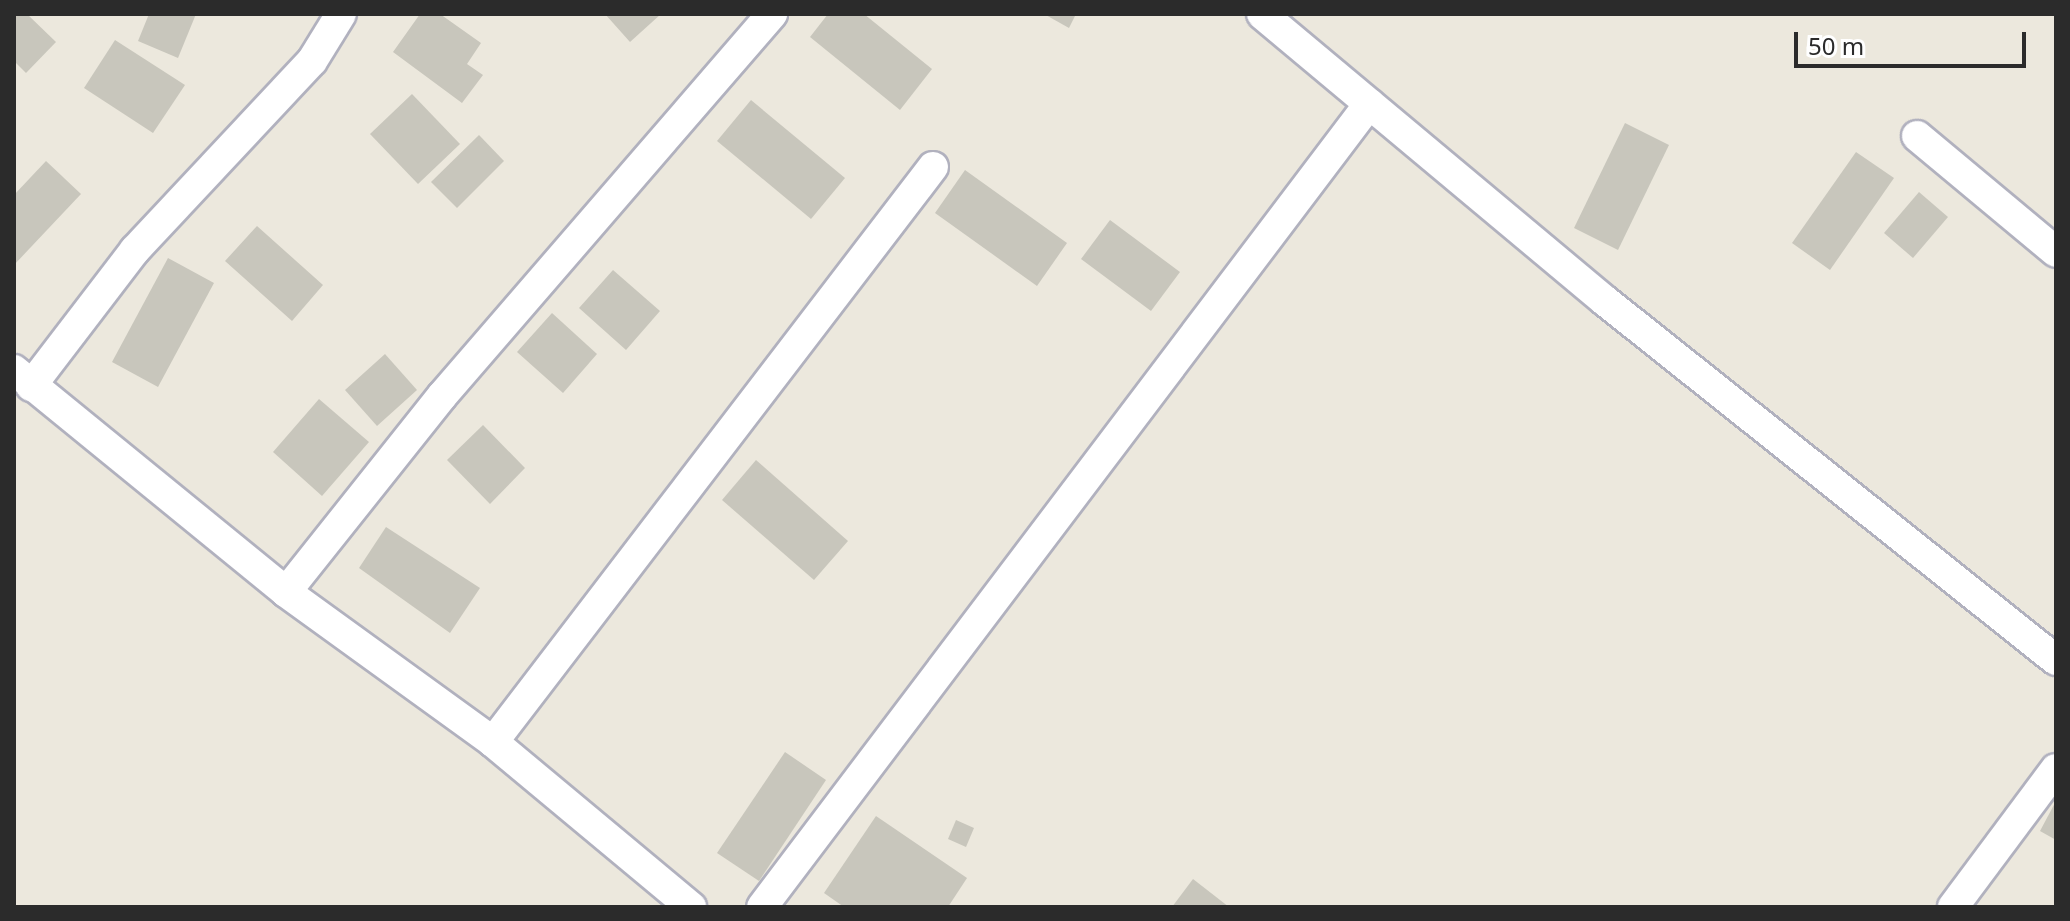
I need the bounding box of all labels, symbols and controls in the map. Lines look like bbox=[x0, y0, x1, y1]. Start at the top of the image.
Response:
scale bar bbox=[1798, 16, 2030, 66]
text: 50 m bbox=[1808, 29, 1864, 62]

